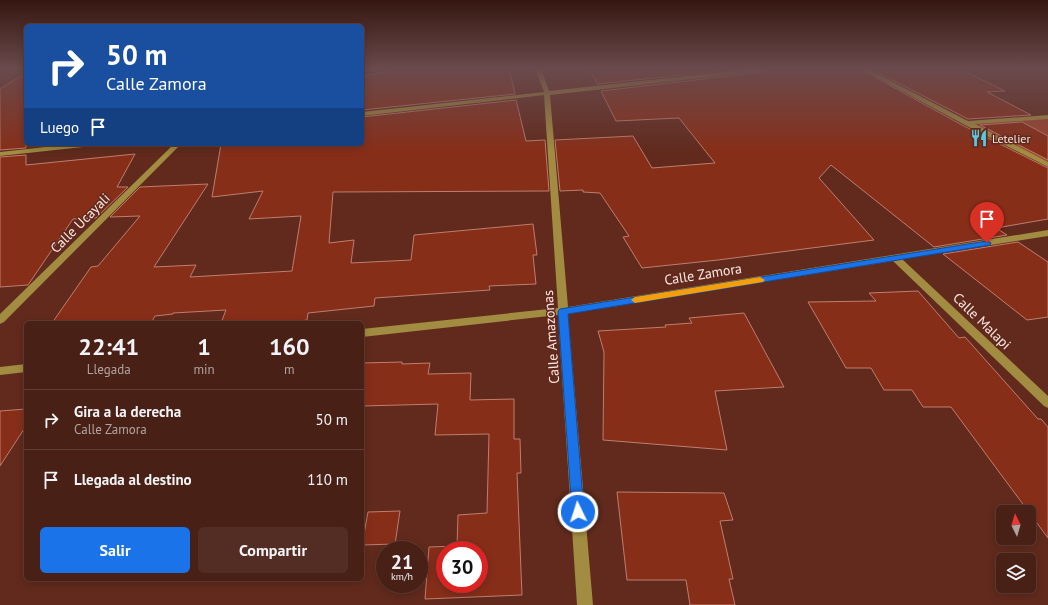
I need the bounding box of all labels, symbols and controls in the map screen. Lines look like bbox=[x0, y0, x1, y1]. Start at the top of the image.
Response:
text: 50 m bbox=[106, 36, 167, 73]
icon: right bbox=[40, 40, 92, 92]
text: Calle Zamora bbox=[106, 72, 207, 95]
icon: arrive bbox=[87, 116, 109, 138]
text: Luego bbox=[40, 118, 79, 137]
restaurant icon: Letelier bbox=[969, 128, 989, 148]
place label: Letelier bbox=[992, 131, 1031, 146]
street label: Calle Ucayali bbox=[46, 189, 114, 257]
pin bbox=[970, 202, 1004, 243]
icon: arrive bbox=[976, 208, 998, 230]
street label: Calle Zamora bbox=[663, 259, 743, 289]
street label: Calle Amazonas bbox=[539, 289, 563, 384]
street label: Calle Malapi bbox=[949, 289, 1015, 353]
text: 22:41 bbox=[78, 331, 139, 362]
text: 1 bbox=[197, 331, 211, 362]
text: 160 bbox=[269, 331, 310, 362]
text: Llegada bbox=[87, 361, 131, 378]
text: min bbox=[193, 361, 215, 378]
text: m bbox=[284, 361, 295, 378]
text: Gira a la derecha bbox=[74, 402, 181, 421]
icon: right bbox=[40, 409, 62, 431]
text: 50 m bbox=[315, 410, 348, 429]
text: Calle Zamora bbox=[74, 421, 147, 438]
icon: arrive bbox=[40, 469, 62, 491]
text: Llegada al destino bbox=[74, 470, 192, 489]
text: 110 m bbox=[307, 470, 348, 489]
position arrow bbox=[557, 491, 599, 533]
north arrow bbox=[996, 505, 1036, 545]
map controls bbox=[996, 505, 1036, 593]
button: Salir bbox=[40, 527, 190, 573]
button: Compartir bbox=[198, 527, 348, 573]
speed limit sign: 30 bbox=[436, 541, 488, 593]
text: 21 bbox=[391, 549, 413, 575]
button: layers bbox=[996, 553, 1036, 593]
text: km/h bbox=[391, 570, 413, 583]

